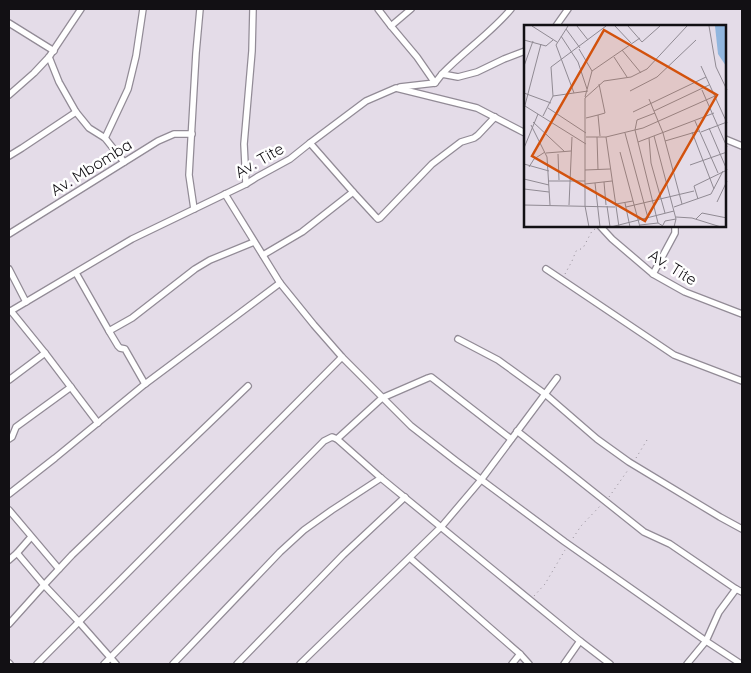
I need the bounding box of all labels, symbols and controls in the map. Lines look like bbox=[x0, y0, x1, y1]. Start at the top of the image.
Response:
inset map bbox=[524, 25, 726, 228]
street label: Av. Mbomba bbox=[47, 134, 135, 200]
street label: Av. Tite bbox=[231, 138, 287, 182]
street label: Av. Tite bbox=[645, 244, 701, 290]

